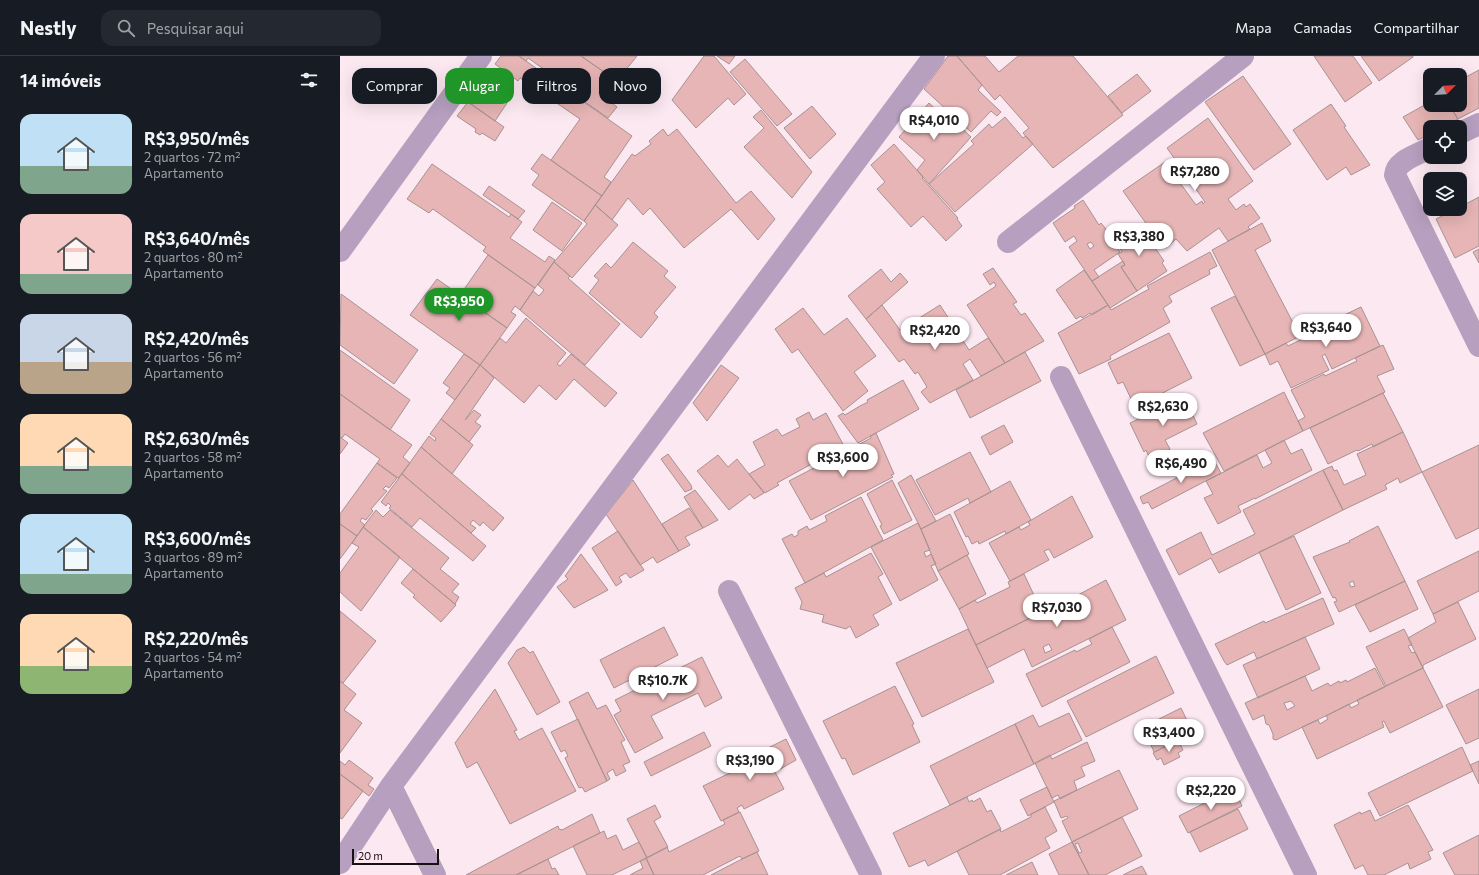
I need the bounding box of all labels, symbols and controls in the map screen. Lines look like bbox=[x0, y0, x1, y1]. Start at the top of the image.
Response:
search box bbox=[101, 10, 381, 46]
text: Nestly bbox=[20, 16, 77, 39]
icon: search bbox=[115, 17, 137, 39]
text: Pesquisar aqui bbox=[147, 19, 244, 37]
text: Mapa bbox=[1235, 19, 1272, 36]
text: Camadas bbox=[1294, 19, 1352, 36]
text: Compartilhar bbox=[1374, 19, 1459, 36]
chip: Comprar bbox=[352, 68, 437, 104]
chip: Alugar bbox=[445, 68, 514, 104]
chip: Filtros bbox=[522, 68, 591, 104]
chip: Novo bbox=[599, 68, 661, 104]
north arrow bbox=[1423, 68, 1467, 112]
map controls bbox=[1423, 68, 1467, 216]
icon: filters bbox=[298, 69, 320, 91]
text: 14 imóveis bbox=[20, 70, 101, 91]
pin: R$4,010 bbox=[897, 107, 971, 141]
text: R$4,010 bbox=[909, 112, 959, 128]
button: locate bbox=[1423, 120, 1467, 164]
text: R$3,950/mês bbox=[144, 128, 249, 149]
icon: home bbox=[52, 130, 100, 178]
text: 2 quartos · 72 m² bbox=[144, 149, 241, 165]
pin: R$7,280 bbox=[1158, 158, 1232, 192]
text: R$7,280 bbox=[1170, 163, 1220, 179]
text: Apartamento bbox=[144, 165, 223, 181]
button: layers bbox=[1423, 172, 1467, 216]
pin: R$3,380 bbox=[1102, 223, 1176, 257]
text: R$3,640/mês bbox=[144, 228, 250, 249]
text: R$3,380 bbox=[1113, 228, 1165, 244]
icon: home bbox=[52, 230, 100, 278]
text: 2 quartos · 80 m² bbox=[144, 249, 243, 265]
text: Apartamento bbox=[144, 265, 223, 281]
pin: R$3,950 bbox=[422, 288, 496, 322]
text: R$3,950 bbox=[433, 293, 485, 309]
pin: R$3,640 bbox=[1289, 314, 1363, 348]
pin: R$2,420 bbox=[898, 317, 972, 351]
text: R$3,640 bbox=[1300, 319, 1352, 335]
text: R$2,420 bbox=[910, 322, 960, 338]
text: R$2,420/mês bbox=[144, 328, 249, 349]
icon: home bbox=[52, 330, 100, 378]
text: 2 quartos · 56 m² bbox=[144, 349, 242, 365]
text: Apartamento bbox=[144, 365, 223, 381]
pin: R$2,630 bbox=[1126, 393, 1200, 427]
text: R$2,630 bbox=[1137, 398, 1189, 414]
text: R$2,630/mês bbox=[144, 428, 249, 449]
icon: home bbox=[52, 430, 100, 478]
pin: R$3,600 bbox=[806, 444, 880, 478]
text: 2 quartos · 58 m² bbox=[144, 449, 242, 465]
text: R$3,600 bbox=[817, 449, 869, 465]
pin: R$6,490 bbox=[1144, 450, 1218, 484]
text: R$6,490 bbox=[1155, 455, 1207, 471]
text: Apartamento bbox=[144, 465, 223, 481]
text: R$3,600/mês bbox=[144, 528, 251, 549]
icon: home bbox=[52, 530, 100, 578]
text: 3 quartos · 89 m² bbox=[144, 549, 242, 565]
text: Apartamento bbox=[144, 565, 223, 581]
pin: R$7,030 bbox=[1020, 594, 1094, 628]
text: R$7,030 bbox=[1032, 599, 1082, 615]
text: R$2,220/mês bbox=[144, 628, 249, 649]
icon: home bbox=[52, 630, 100, 678]
text: 2 quartos · 54 m² bbox=[144, 649, 242, 665]
text: Apartamento bbox=[144, 665, 223, 681]
pin: R$10.7K bbox=[626, 667, 700, 701]
text: R$10.7K bbox=[638, 672, 688, 688]
pin: R$3,400 bbox=[1132, 719, 1206, 753]
text: R$3,400 bbox=[1143, 724, 1195, 740]
pin: R$3,190 bbox=[713, 747, 787, 781]
text: R$3,190 bbox=[726, 752, 774, 768]
pin: R$2,220 bbox=[1174, 777, 1248, 811]
text: R$2,220 bbox=[1186, 782, 1236, 798]
scale bar bbox=[352, 847, 439, 866]
text: 20 m bbox=[358, 849, 383, 862]

